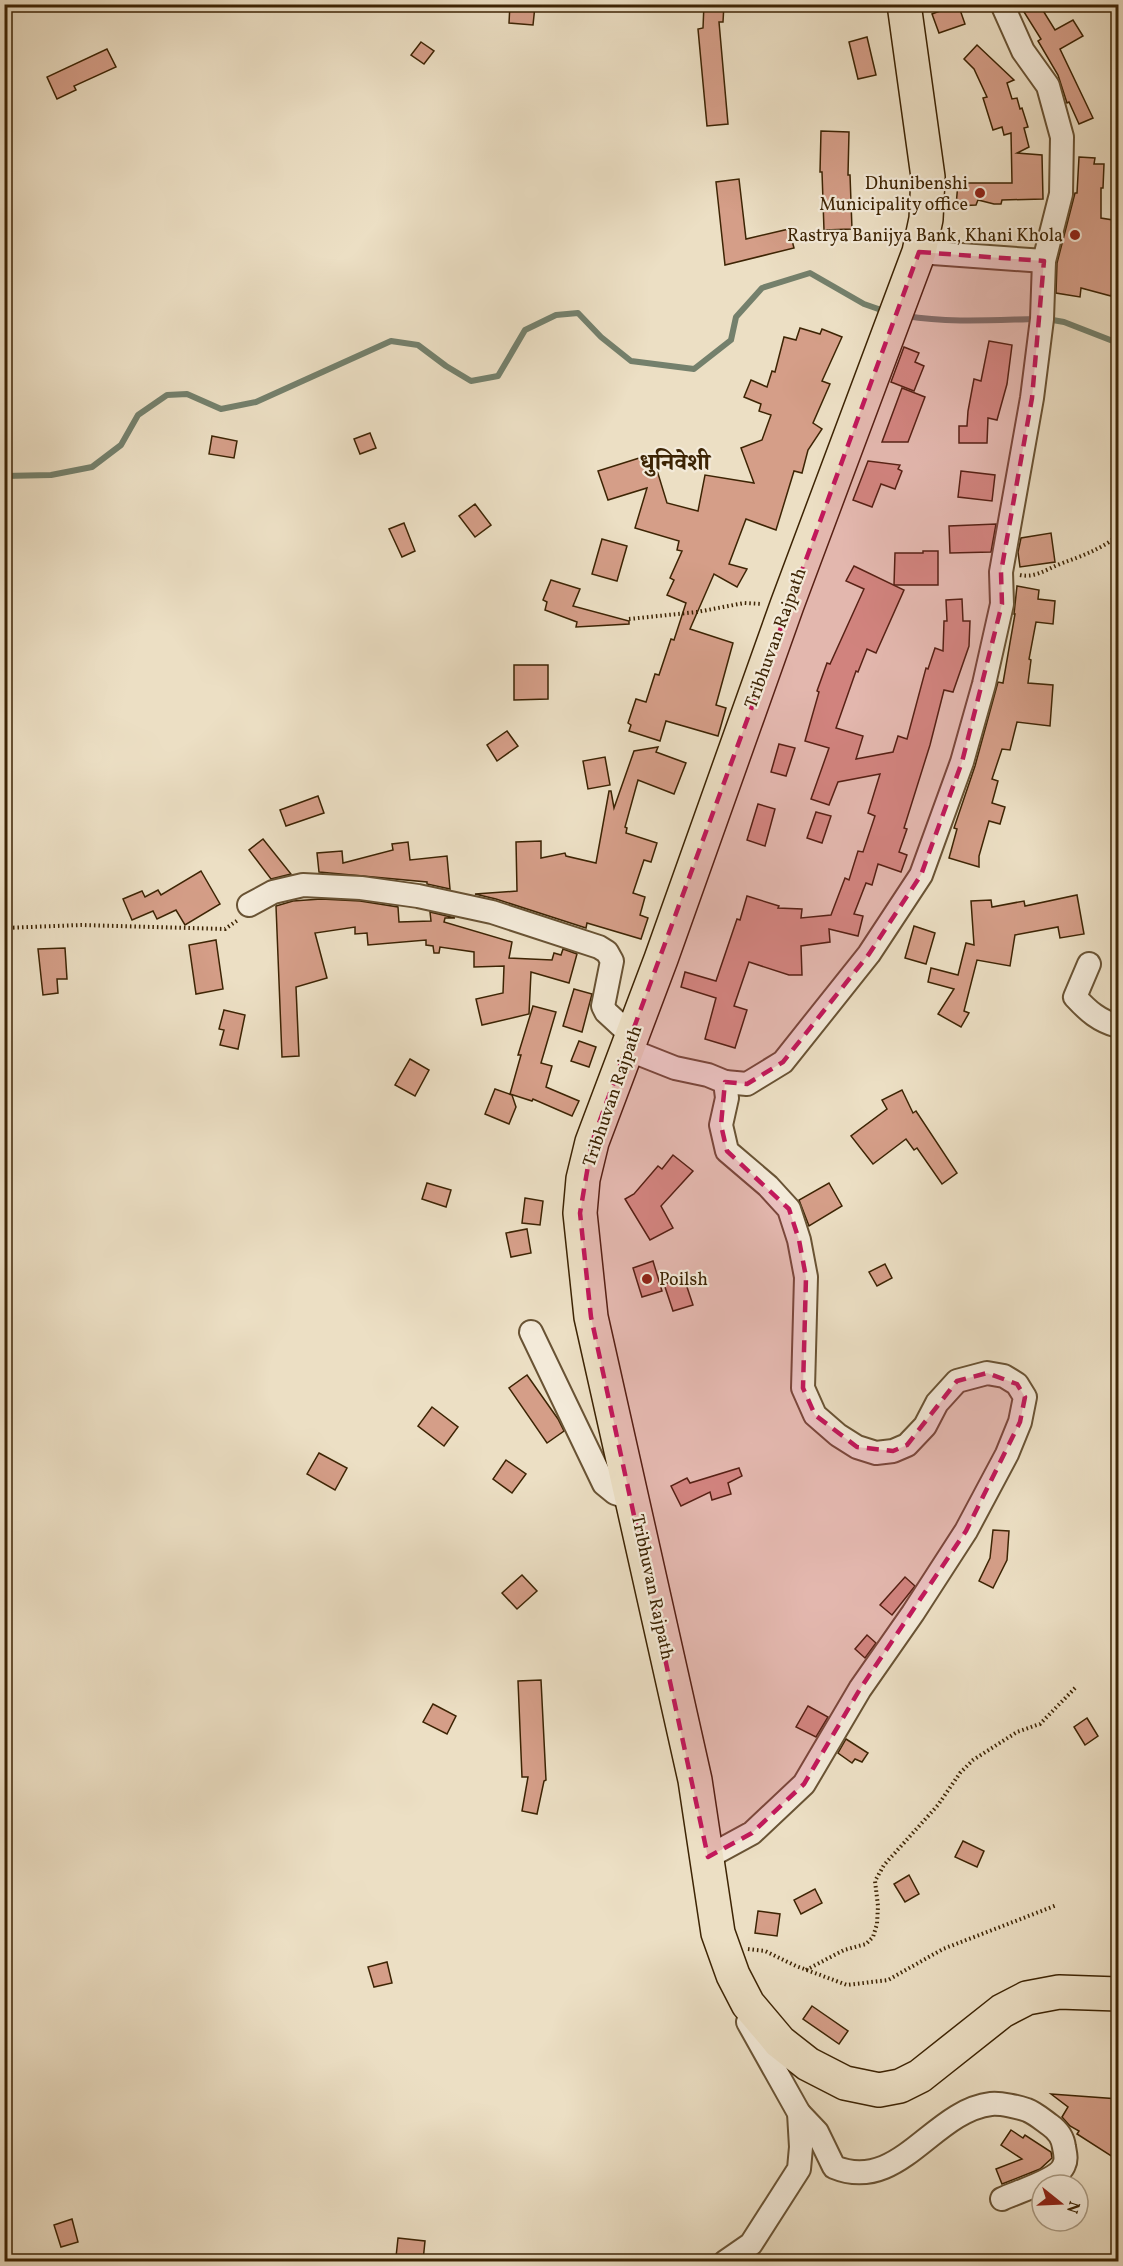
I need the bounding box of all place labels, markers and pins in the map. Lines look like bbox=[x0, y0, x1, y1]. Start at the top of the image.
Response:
place label: Dhunibenshi Municipality office bbox=[819, 172, 968, 218]
marker: Dhunibenshi Municipality office bbox=[973, 186, 987, 200]
place label: Rastrya Banijya Bank, Khani Khola bbox=[787, 224, 1063, 249]
marker: Rastrya Banijya Bank, Khani Khola bbox=[1068, 228, 1082, 242]
place label: Poilsh bbox=[659, 1268, 708, 1293]
marker: Poilsh bbox=[640, 1272, 654, 1286]

